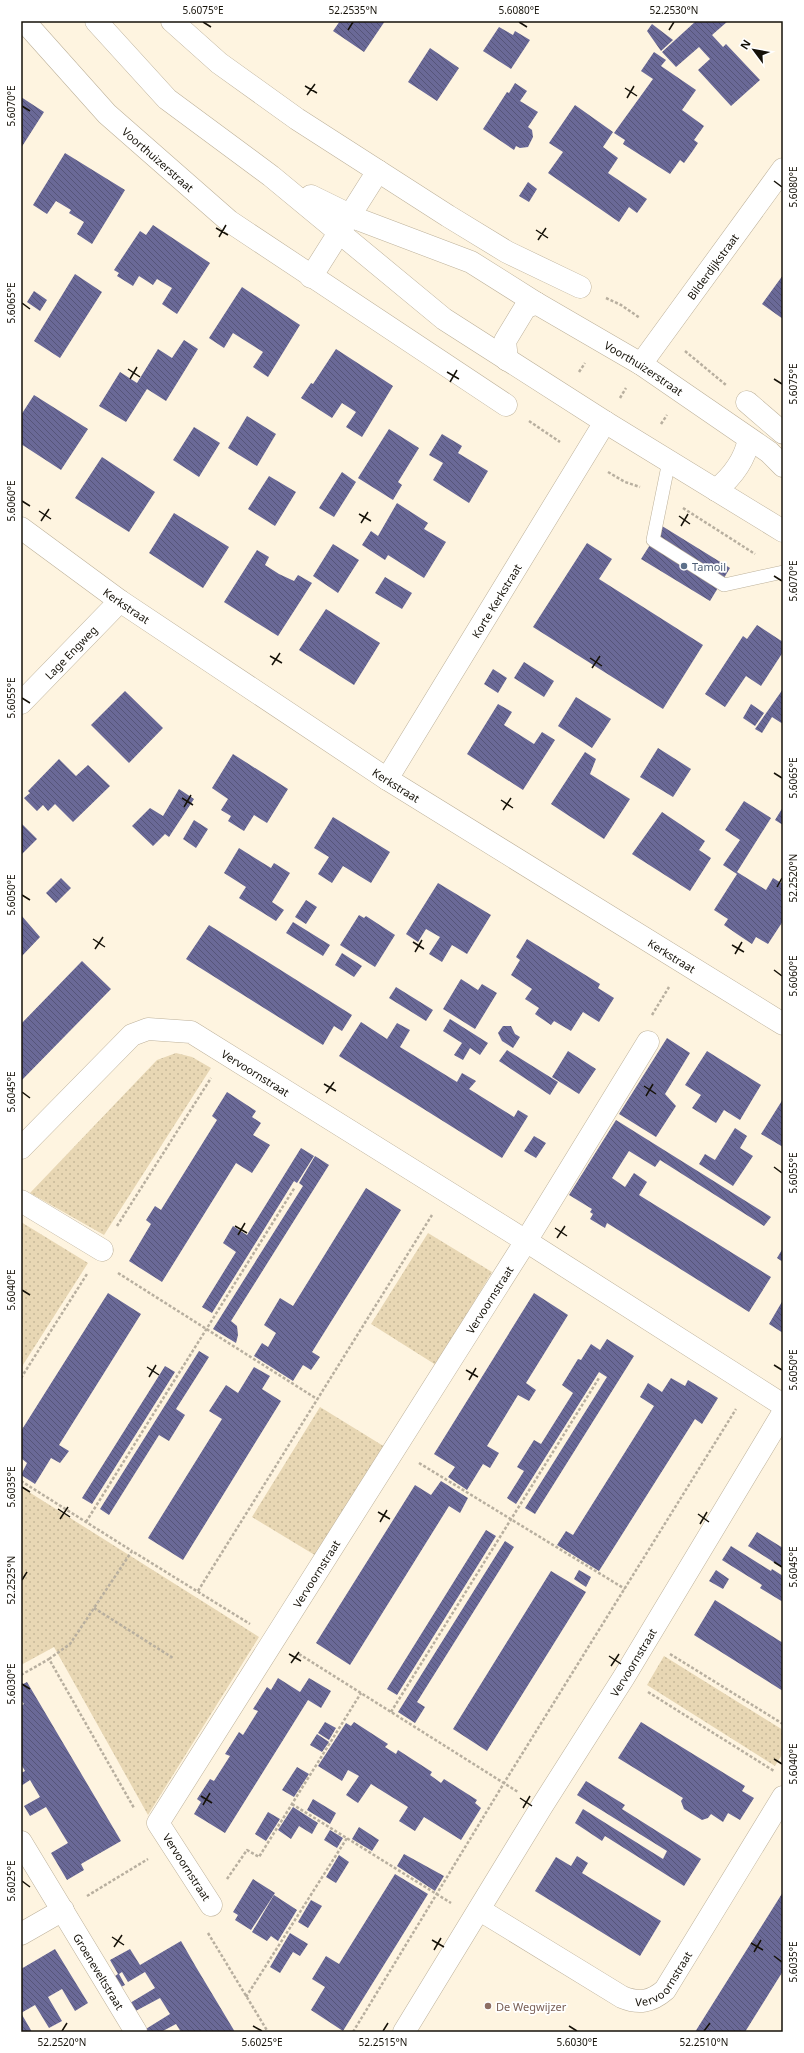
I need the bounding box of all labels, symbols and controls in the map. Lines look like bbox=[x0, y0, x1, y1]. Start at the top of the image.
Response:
text: 5.6075°E bbox=[182, 3, 224, 17]
text: 52.2535°N bbox=[329, 3, 377, 17]
text: 5.6080°E bbox=[498, 3, 540, 17]
text: 52.2530°N bbox=[650, 3, 698, 17]
north arrow bbox=[734, 30, 774, 70]
text: N bbox=[736, 37, 754, 52]
text: 5.6070°E bbox=[4, 85, 18, 127]
street label: Voorthuizerstraat bbox=[119, 124, 197, 195]
text: 5.6080°E bbox=[786, 166, 800, 208]
street label: Bilderdijkstraat bbox=[683, 230, 741, 302]
text: 5.6065°E bbox=[4, 282, 18, 324]
street label: Voorthuizerstraat bbox=[602, 337, 686, 398]
text: 5.6075°E bbox=[786, 363, 800, 405]
text: 5.6060°E bbox=[4, 480, 18, 522]
place label: Tamoil bbox=[692, 559, 726, 574]
text: 5.6070°E bbox=[786, 560, 800, 602]
street label: Korte Kerkstraat bbox=[468, 561, 524, 641]
marker: Tamoil bbox=[679, 561, 689, 571]
street label: Kerkstraat bbox=[101, 584, 153, 626]
street label: Lage Engweg bbox=[41, 622, 100, 682]
text: 5.6055°E bbox=[4, 677, 18, 719]
text: 5.6065°E bbox=[786, 757, 800, 799]
street label: Kerkstraat bbox=[370, 764, 423, 805]
text: 52.2520°N bbox=[786, 854, 800, 902]
text: 5.6050°E bbox=[4, 874, 18, 916]
street label: Kerkstraat bbox=[645, 935, 699, 976]
text: 5.6060°E bbox=[786, 955, 800, 997]
street label: Vervoornstraat bbox=[219, 1046, 293, 1099]
text: 5.6045°E bbox=[4, 1071, 18, 1113]
text: 5.6055°E bbox=[786, 1152, 800, 1194]
street label: Vervoornstraat bbox=[462, 1263, 516, 1336]
text: 5.6040°E bbox=[4, 1269, 18, 1311]
text: 5.6050°E bbox=[786, 1349, 800, 1391]
text: 5.6035°E bbox=[4, 1466, 18, 1508]
street label: Vervoornstraat bbox=[289, 1537, 343, 1610]
text: 5.6045°E bbox=[786, 1546, 800, 1588]
text: 52.2525°N bbox=[4, 1556, 18, 1604]
street label: Vervoornstraat bbox=[606, 1625, 659, 1699]
text: 5.6030°E bbox=[4, 1663, 18, 1705]
text: 5.6040°E bbox=[786, 1743, 800, 1785]
street label: Vervoornstraat bbox=[160, 1831, 214, 1903]
text: 5.6025°E bbox=[4, 1860, 18, 1902]
street label: Groeneveltstraat bbox=[70, 1930, 128, 2012]
text: 5.6035°E bbox=[786, 1941, 800, 1983]
street label: Vervoornstraat bbox=[635, 1948, 695, 2009]
place label: De Wegwijzer bbox=[496, 1999, 567, 2014]
marker: De Wegwijzer bbox=[483, 2001, 493, 2011]
text: 52.2520°N bbox=[38, 2035, 86, 2049]
text: 5.6025°E bbox=[241, 2035, 283, 2049]
text: 52.2515°N bbox=[359, 2035, 407, 2049]
text: 5.6030°E bbox=[556, 2035, 598, 2049]
text: 52.2510°N bbox=[680, 2035, 728, 2049]

